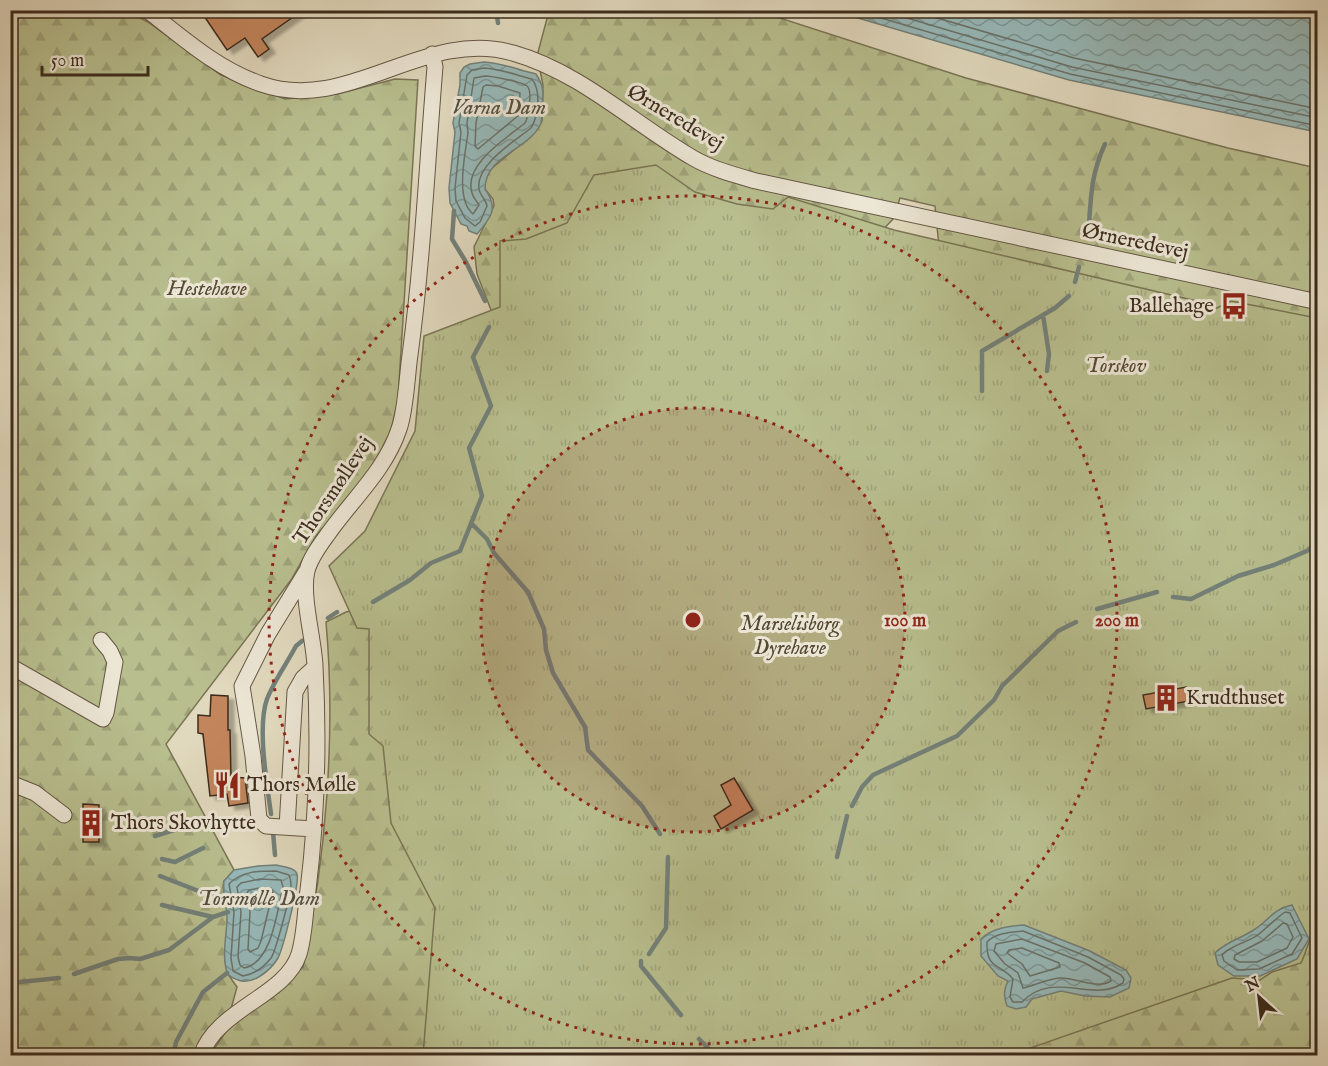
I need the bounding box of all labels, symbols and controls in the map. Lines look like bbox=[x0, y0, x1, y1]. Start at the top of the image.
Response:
scale bar bbox=[42, 39, 148, 77]
text: 50 m bbox=[51, 50, 84, 73]
street label: Ørneredevej bbox=[622, 79, 728, 157]
water label: Varna Dam bbox=[452, 94, 546, 122]
street label: Ørneredevej bbox=[1079, 218, 1191, 266]
park label: Hestehave bbox=[166, 276, 247, 303]
bus stop icon: Ballehage bbox=[1219, 291, 1249, 321]
place label: Ballehage bbox=[1129, 293, 1214, 320]
park label: Torskov bbox=[1086, 353, 1146, 380]
street label: Thorsmøllevej bbox=[288, 432, 380, 550]
centre of rings bbox=[683, 610, 703, 630]
text: 100 m bbox=[884, 610, 926, 633]
text: 200 m bbox=[1095, 610, 1139, 633]
park label: Marselisborg Dyrehave bbox=[741, 611, 840, 662]
building icon: Krudthuset bbox=[1151, 683, 1181, 713]
place label: Krudthuset bbox=[1186, 685, 1284, 712]
restaurant icon: Thors Mølle bbox=[212, 770, 242, 800]
place label: Thors Mølle bbox=[247, 772, 357, 799]
building icon: Thors Skovhytte bbox=[76, 808, 106, 838]
place label: Thors Skovhytte bbox=[111, 810, 256, 837]
water label: Torsmølle Dam bbox=[198, 885, 320, 913]
north arrow bbox=[1229, 967, 1289, 1027]
text: N bbox=[1241, 973, 1264, 998]

